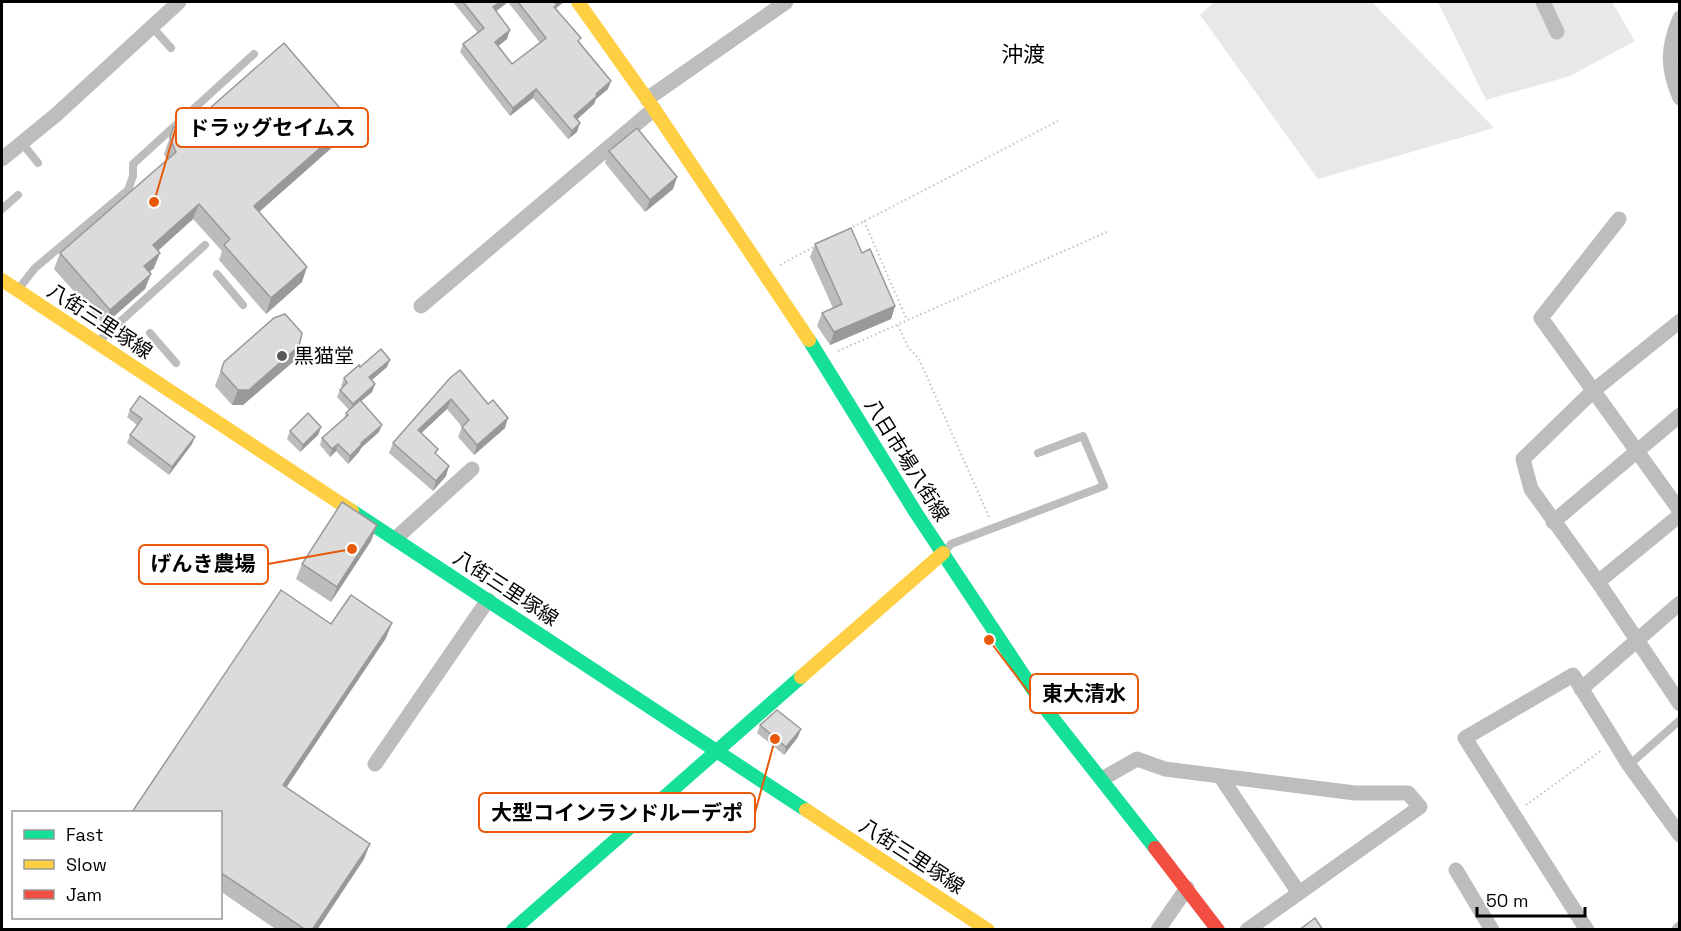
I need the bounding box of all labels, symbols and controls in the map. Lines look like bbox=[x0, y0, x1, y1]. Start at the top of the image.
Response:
district label: 沖渡 bbox=[1001, 40, 1045, 68]
callout: ドラッグセイムス bbox=[176, 108, 368, 147]
text: ドラッグセイムス bbox=[188, 114, 356, 141]
street label: 八街三里塚線 bbox=[43, 277, 157, 365]
place label: 黒猫堂 bbox=[294, 343, 354, 369]
marker: 黒猫堂 bbox=[275, 349, 289, 363]
street label: 八日市場八街線 bbox=[859, 394, 955, 526]
street label: 八街三里塚線 bbox=[449, 544, 563, 632]
callout: げんき農場 bbox=[139, 545, 268, 584]
text: げんき農場 bbox=[151, 550, 256, 577]
callout: 東大清水 bbox=[1030, 674, 1138, 713]
text: 東大清水 bbox=[1042, 680, 1126, 707]
callout: 大型コインランドルーデポ bbox=[479, 793, 755, 832]
text: 大型コインランドルーデポ bbox=[491, 799, 743, 826]
legend bbox=[12, 811, 222, 919]
street label: 八街三里塚線 bbox=[855, 812, 969, 900]
text: Fast bbox=[66, 823, 103, 846]
text: Slow bbox=[66, 853, 107, 876]
scale bar bbox=[1477, 880, 1585, 918]
text: Jam bbox=[66, 883, 102, 906]
text: 50 m bbox=[1486, 889, 1528, 912]

